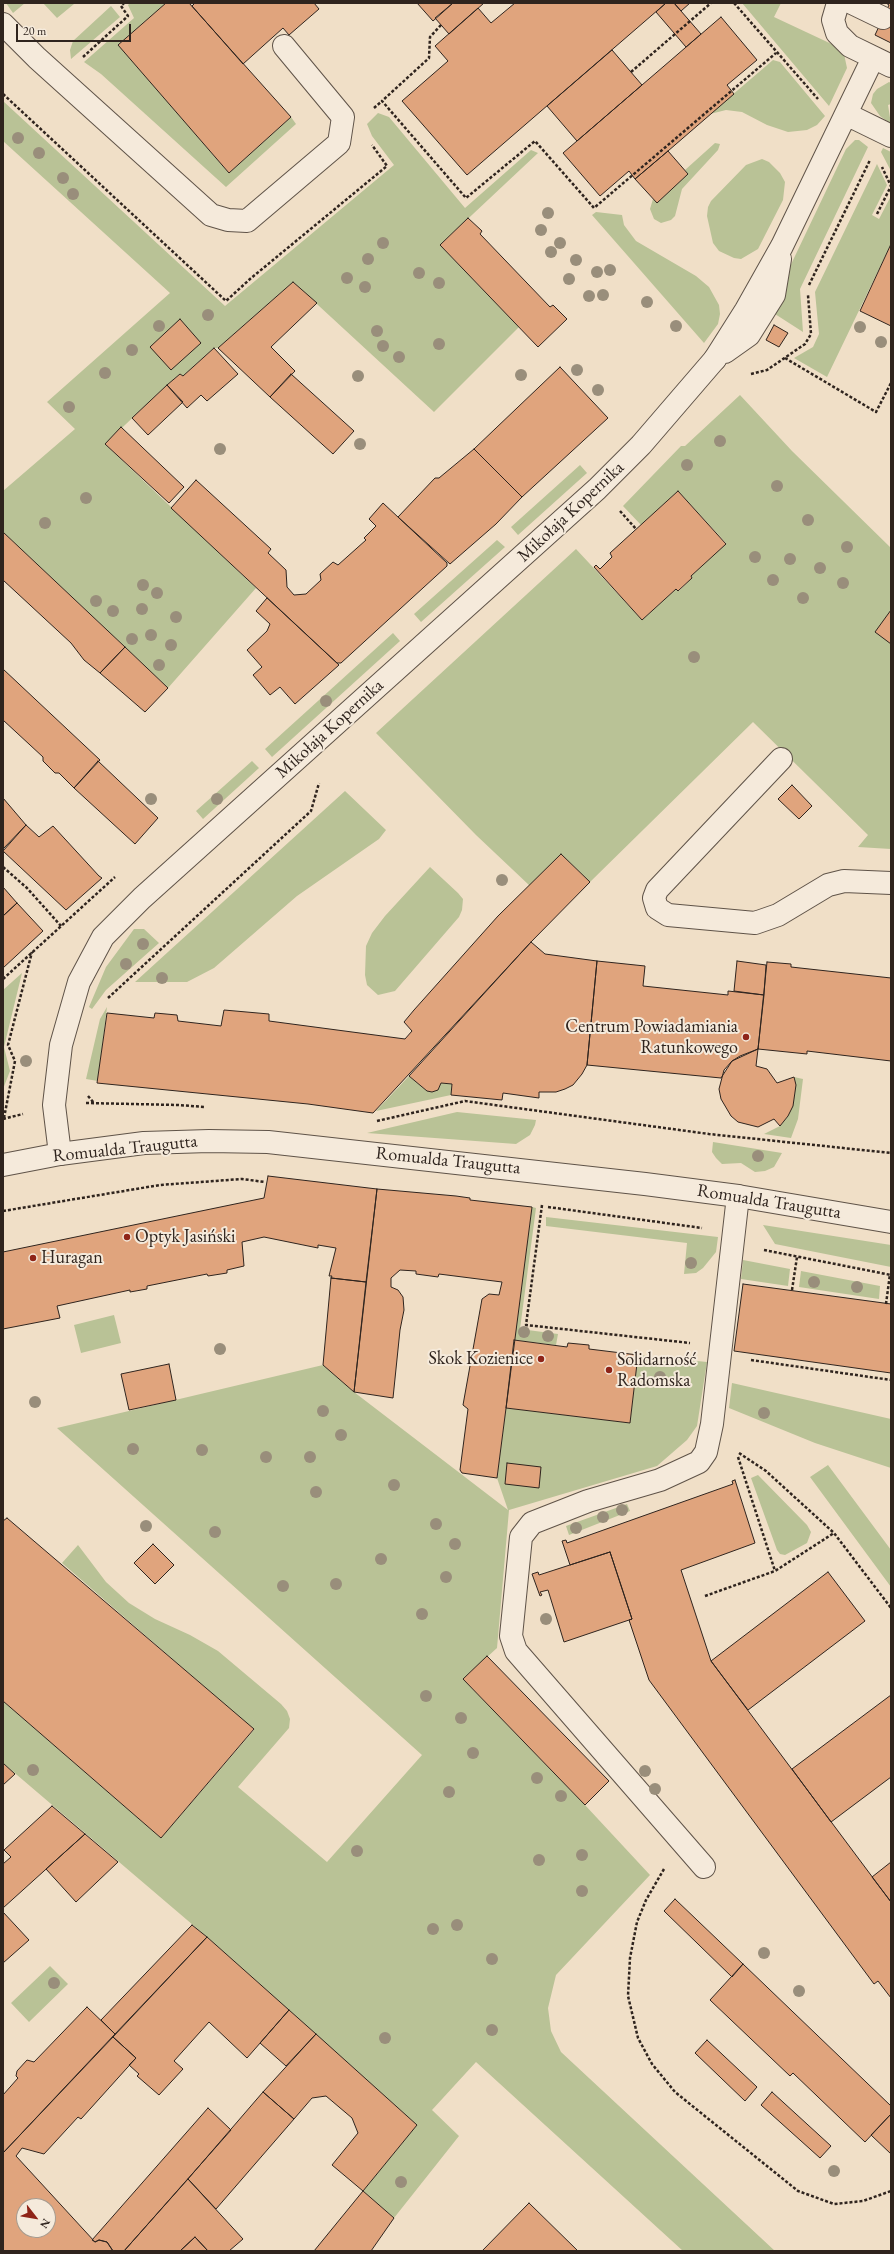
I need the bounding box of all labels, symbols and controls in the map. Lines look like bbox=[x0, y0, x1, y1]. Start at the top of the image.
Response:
scale bar bbox=[18, 16, 133, 42]
text: 20 m bbox=[23, 23, 46, 39]
street label: Mikołaja Kopernika bbox=[513, 457, 629, 567]
street label: Mikołaja Kopernika bbox=[272, 675, 388, 783]
place label: Centrum Powiadamiania Ratunkowego bbox=[565, 1016, 738, 1058]
marker: Centrum Powiadamiania Ratunkowego bbox=[741, 1032, 751, 1042]
street label: Romualda Traugutta bbox=[52, 1131, 198, 1167]
street label: Romualda Traugutta bbox=[375, 1143, 521, 1179]
street label: Romualda Traugutta bbox=[696, 1180, 842, 1224]
place label: Optyk Jasiński bbox=[135, 1226, 235, 1248]
marker: Optyk Jasiński bbox=[122, 1232, 132, 1242]
place label: Huragan bbox=[41, 1247, 103, 1269]
marker: Huragan bbox=[28, 1253, 38, 1263]
place label: Skok Kozienice bbox=[428, 1348, 533, 1370]
place label: Solidarność Radomska bbox=[617, 1349, 697, 1392]
marker: Skok Kozienice bbox=[536, 1354, 546, 1364]
marker: Solidarność Radomska bbox=[604, 1365, 614, 1375]
north arrow bbox=[16, 2198, 56, 2238]
text: N bbox=[37, 2216, 54, 2231]

